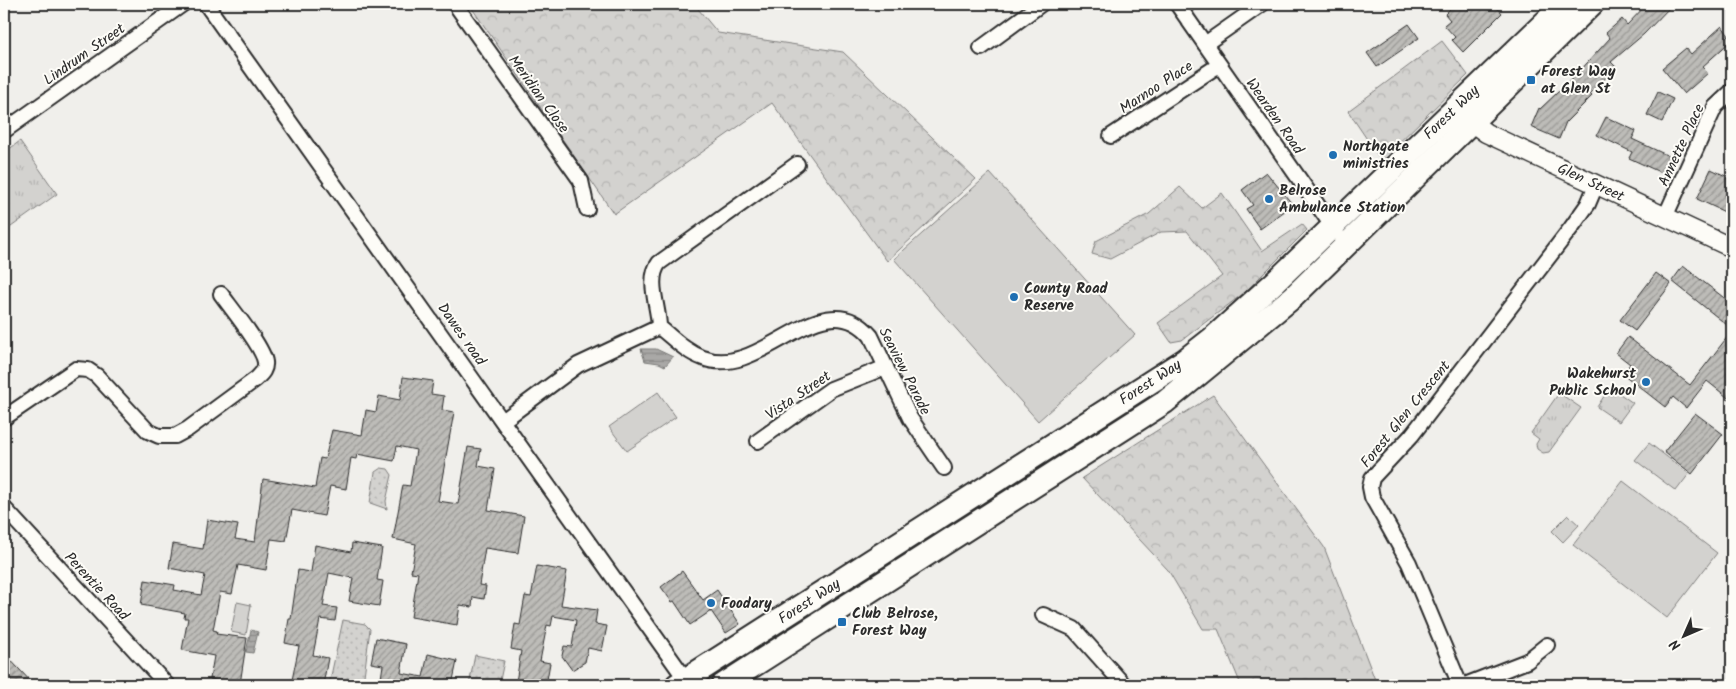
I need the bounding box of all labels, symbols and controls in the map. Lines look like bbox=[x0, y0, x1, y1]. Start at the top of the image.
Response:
street label: Lindrum Street bbox=[39, 18, 131, 92]
street label: Meridian Close bbox=[501, 50, 575, 139]
street label: Marnoo Place bbox=[1115, 55, 1198, 121]
place label: Forest Way at Glen St bbox=[1541, 60, 1616, 101]
street label: Wearden Road bbox=[1239, 73, 1310, 160]
marker: Forest Way at Glen St bbox=[1525, 74, 1537, 86]
street label: Forest Way bbox=[1418, 79, 1486, 146]
street label: Annette Place bbox=[1652, 100, 1712, 191]
place label: Northgate ministries bbox=[1343, 135, 1410, 176]
marker: Northgate ministries bbox=[1327, 149, 1339, 161]
street label: Glen Street bbox=[1553, 157, 1628, 209]
place label: Belrose Ambulance Station bbox=[1279, 179, 1405, 220]
marker: Belrose Ambulance Station bbox=[1263, 193, 1275, 205]
place label: County Road Reserve bbox=[1024, 277, 1109, 318]
marker: County Road Reserve bbox=[1008, 291, 1020, 303]
street label: Dawes road bbox=[431, 298, 492, 371]
street label: Seaview Parade bbox=[872, 323, 937, 420]
street label: Forest Way bbox=[1114, 353, 1187, 412]
street label: Forest Glen Crescent bbox=[1355, 355, 1457, 474]
place label: Wakehurst Public School bbox=[1549, 362, 1636, 403]
street label: Vista Street bbox=[761, 365, 836, 427]
marker: Wakehurst Public School bbox=[1640, 376, 1652, 388]
street label: Perentie Road bbox=[58, 547, 135, 627]
street label: Forest Way bbox=[773, 572, 846, 631]
place label: Foodary bbox=[721, 592, 772, 616]
marker: Foodary bbox=[705, 597, 717, 609]
place label: Club Belrose, Forest Way bbox=[852, 602, 938, 643]
north arrow bbox=[1658, 612, 1708, 662]
marker: Club Belrose, Forest Way bbox=[836, 616, 848, 628]
text: N bbox=[1664, 633, 1686, 655]

